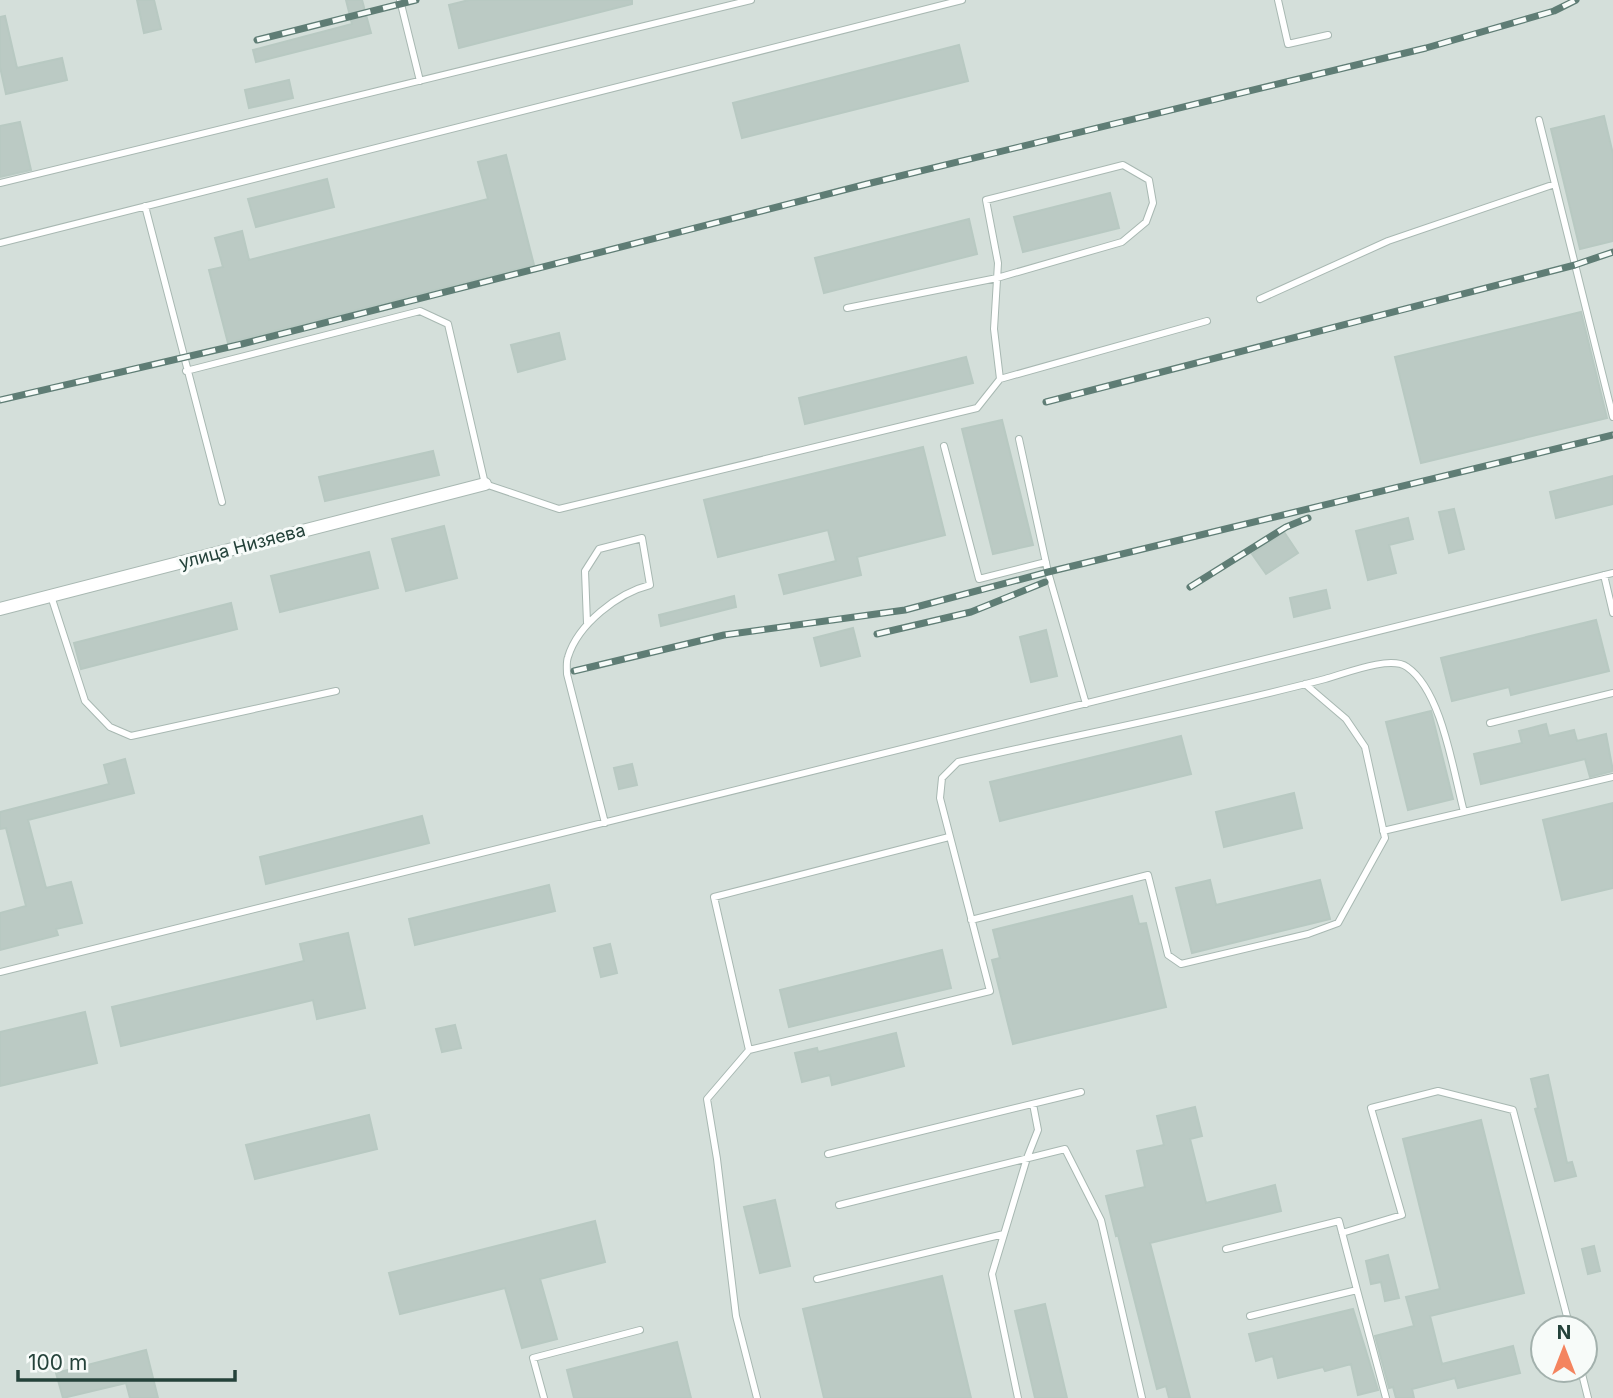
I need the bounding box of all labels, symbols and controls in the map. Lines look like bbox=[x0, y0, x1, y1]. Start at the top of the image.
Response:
street label: улица Низяева bbox=[177, 519, 307, 573]
north arrow bbox=[1529, 1314, 1599, 1384]
text: N bbox=[1557, 1321, 1571, 1344]
scale bar bbox=[18, 1338, 234, 1382]
text: 100 m bbox=[28, 1350, 87, 1375]

